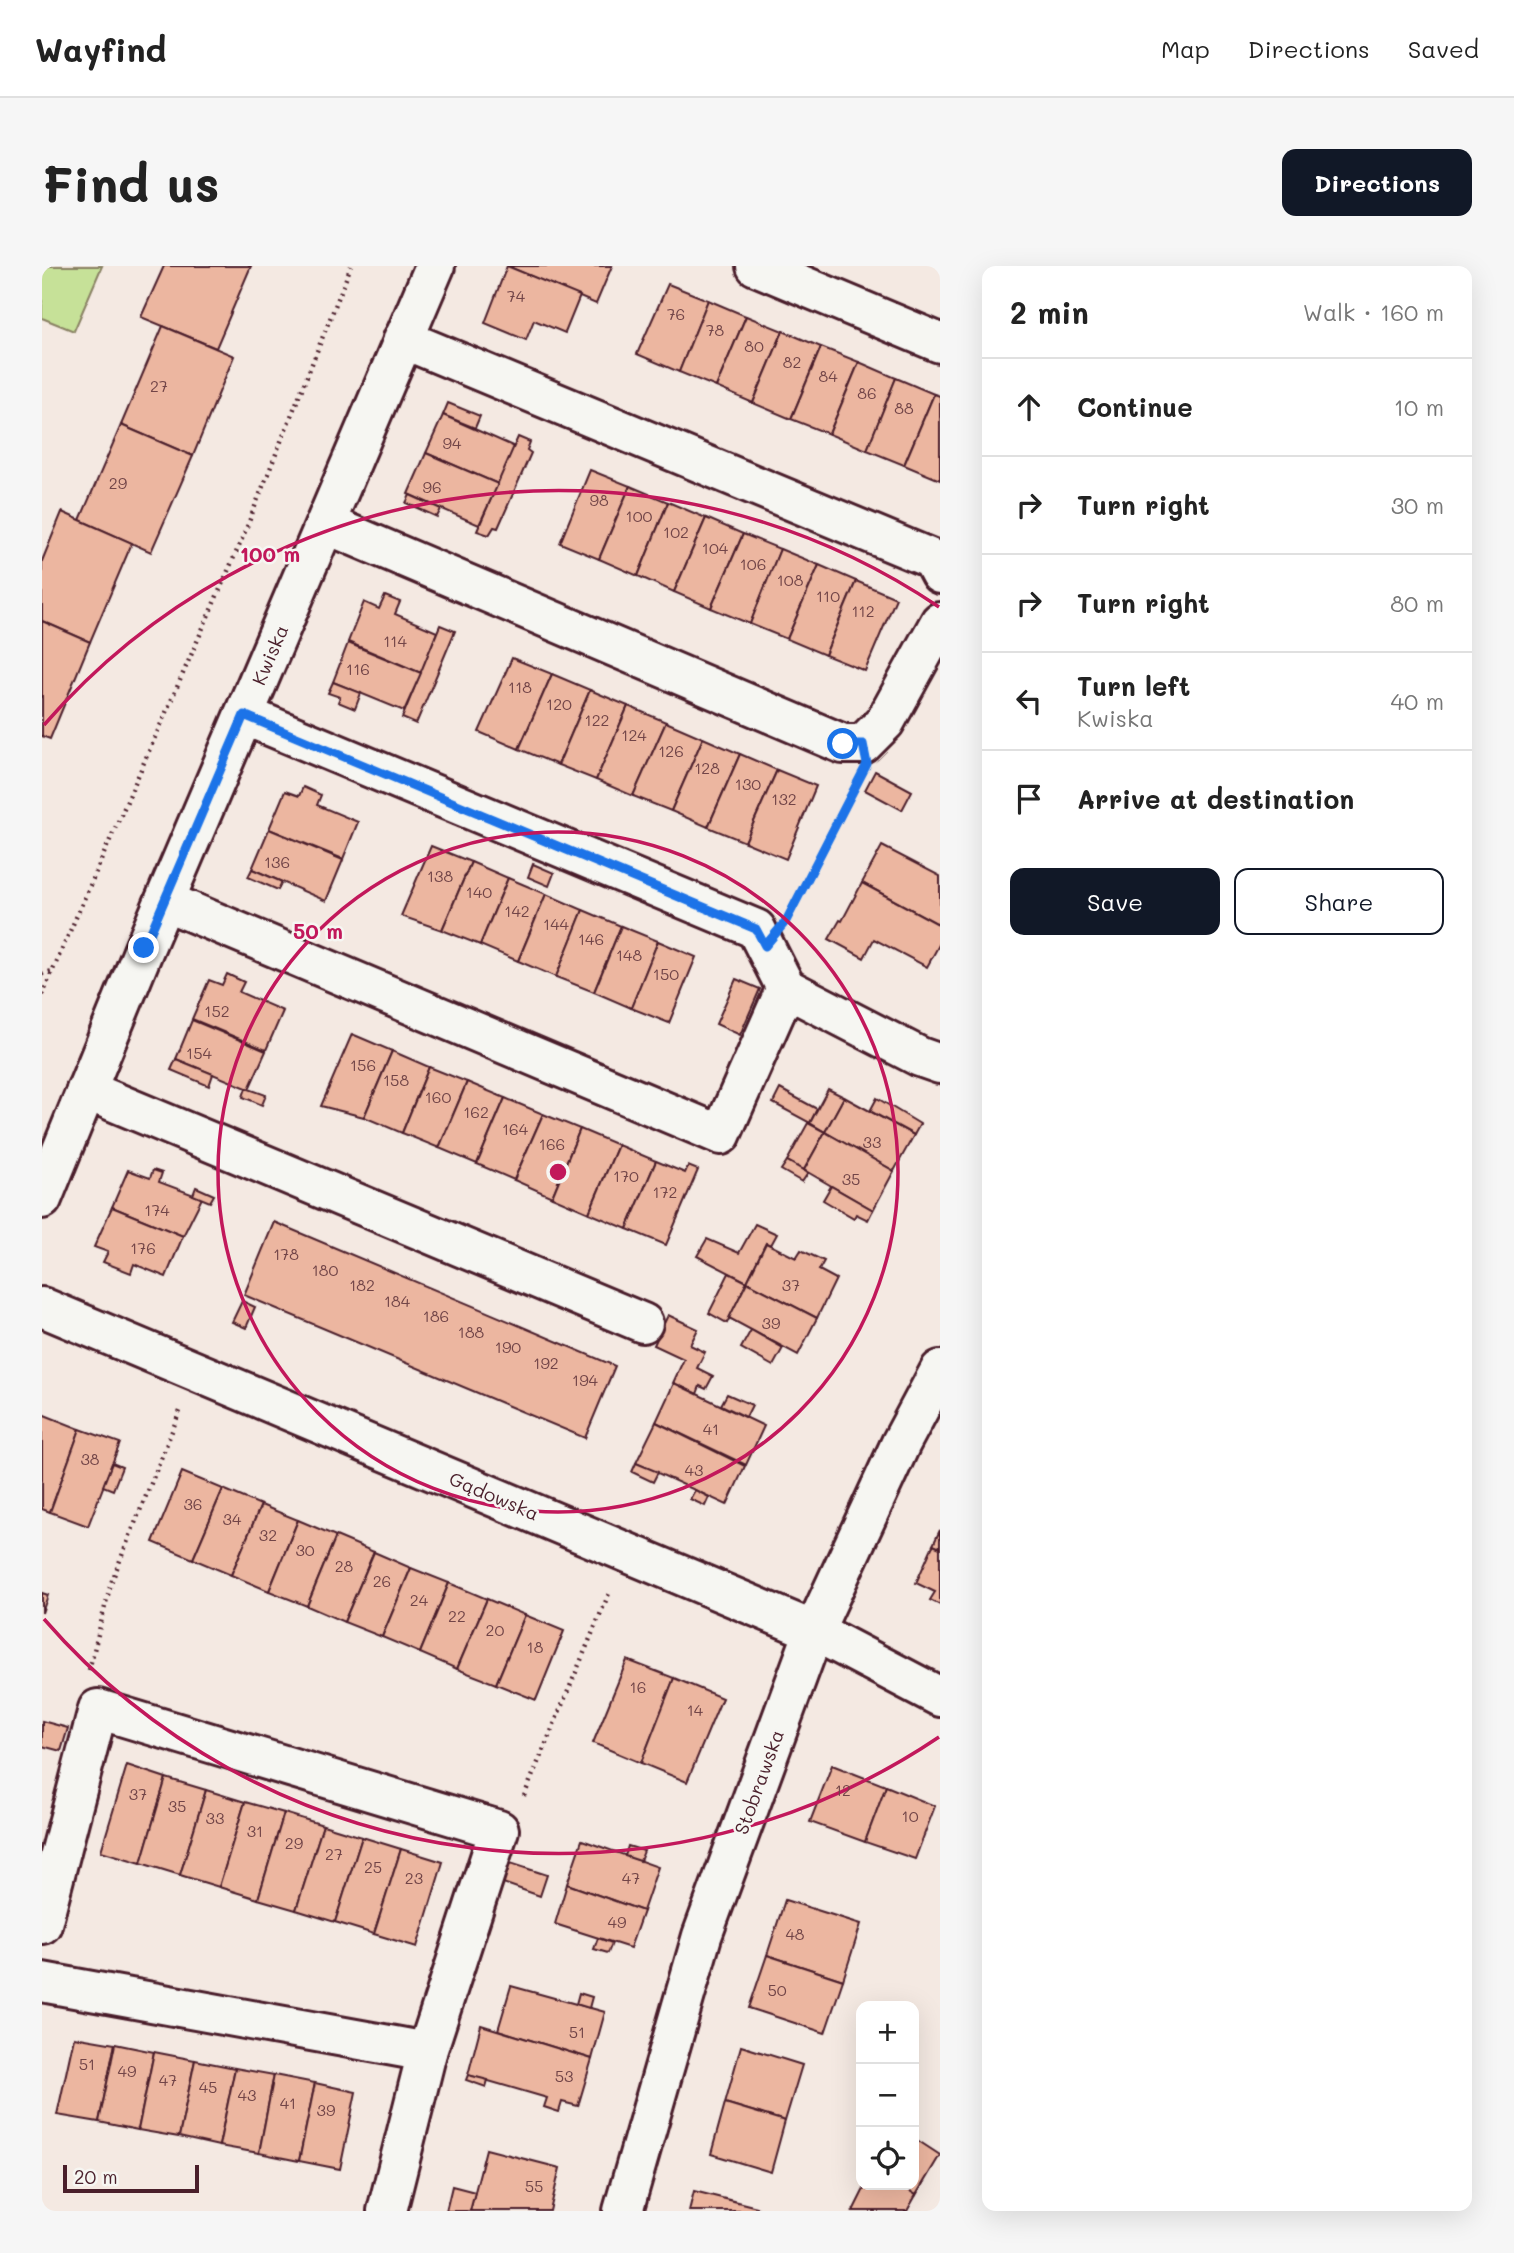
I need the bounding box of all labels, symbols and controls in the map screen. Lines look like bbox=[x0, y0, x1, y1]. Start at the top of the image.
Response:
text: Wayfind bbox=[35, 27, 166, 70]
text: Map bbox=[1161, 33, 1210, 64]
text: Directions bbox=[1248, 33, 1370, 64]
text: Saved bbox=[1408, 33, 1479, 64]
button: Directions bbox=[1282, 149, 1472, 216]
text: Find us bbox=[42, 151, 220, 214]
house number: 74 bbox=[507, 285, 526, 306]
text: 2 min bbox=[1010, 292, 1089, 332]
text: Walk · 160 m bbox=[1303, 297, 1444, 327]
house number: 76 bbox=[667, 303, 685, 324]
house number: 78 bbox=[706, 319, 725, 340]
house number: 80 bbox=[744, 335, 764, 356]
house number: 82 bbox=[783, 351, 801, 372]
house number: 84 bbox=[818, 365, 838, 386]
house number: 27 bbox=[150, 375, 168, 396]
house number: 86 bbox=[857, 382, 877, 403]
icon: ahead bbox=[1010, 388, 1048, 426]
text: Continue bbox=[1077, 390, 1193, 424]
text: 10 m bbox=[1394, 392, 1444, 422]
house number: 88 bbox=[894, 397, 914, 418]
house number: 94 bbox=[443, 432, 462, 453]
house number: 29 bbox=[109, 472, 127, 493]
house number: 96 bbox=[422, 476, 442, 497]
icon: right bbox=[1010, 486, 1048, 524]
text: Turn right bbox=[1077, 488, 1210, 522]
house number: 98 bbox=[589, 489, 609, 510]
text: 30 m bbox=[1391, 490, 1444, 520]
house number: 100 bbox=[626, 505, 653, 526]
house number: 102 bbox=[663, 521, 689, 542]
house number: 104 bbox=[702, 537, 729, 558]
text: 100 m bbox=[240, 540, 300, 567]
house number: 106 bbox=[740, 553, 766, 574]
house number: 108 bbox=[777, 569, 804, 590]
icon: right bbox=[1010, 584, 1048, 622]
house number: 110 bbox=[816, 585, 840, 606]
text: Turn right bbox=[1077, 586, 1210, 620]
text: 80 m bbox=[1390, 588, 1444, 618]
house number: 112 bbox=[851, 600, 875, 621]
street label: Kwiska bbox=[246, 621, 293, 689]
house number: 114 bbox=[383, 630, 407, 651]
house number: 116 bbox=[346, 658, 370, 679]
text: Turn left bbox=[1077, 669, 1190, 703]
house number: 118 bbox=[508, 676, 532, 697]
icon: left bbox=[1010, 682, 1048, 720]
text: 40 m bbox=[1391, 686, 1444, 716]
house number: 120 bbox=[546, 693, 572, 714]
text: Kwiska bbox=[1077, 703, 1154, 733]
house number: 122 bbox=[585, 709, 609, 730]
house number: 124 bbox=[621, 724, 647, 745]
route start bbox=[827, 728, 858, 759]
house number: 126 bbox=[658, 740, 684, 761]
house number: 128 bbox=[694, 757, 720, 778]
house number: 130 bbox=[735, 773, 761, 794]
icon: arrive bbox=[1010, 780, 1048, 818]
text: Arrive at destination bbox=[1077, 782, 1354, 816]
house number: 132 bbox=[771, 788, 797, 809]
house number: 136 bbox=[264, 851, 290, 872]
house number: 138 bbox=[427, 865, 453, 886]
button: Save bbox=[1010, 868, 1220, 935]
button: Share bbox=[1234, 868, 1444, 935]
house number: 140 bbox=[466, 881, 492, 902]
house number: 142 bbox=[504, 900, 530, 921]
house number: 144 bbox=[543, 913, 570, 934]
text: 50 m bbox=[293, 917, 343, 944]
house number: 146 bbox=[578, 928, 604, 949]
route end bbox=[128, 932, 159, 963]
house number: 148 bbox=[616, 944, 642, 965]
house number: 150 bbox=[653, 963, 679, 984]
house number: 152 bbox=[204, 1000, 230, 1021]
house number: 154 bbox=[186, 1042, 213, 1063]
house number: 156 bbox=[350, 1054, 376, 1075]
house number: 158 bbox=[383, 1069, 409, 1090]
house number: 160 bbox=[425, 1086, 451, 1107]
house number: 162 bbox=[463, 1101, 489, 1122]
house number: 164 bbox=[502, 1118, 529, 1139]
house number: 33 bbox=[863, 1131, 881, 1152]
house number: 166 bbox=[539, 1133, 565, 1154]
centre of rings bbox=[546, 1160, 570, 1184]
house number: 170 bbox=[613, 1165, 639, 1186]
house number: 35 bbox=[842, 1168, 860, 1189]
house number: 172 bbox=[653, 1181, 677, 1202]
house number: 174 bbox=[144, 1199, 170, 1220]
house number: 176 bbox=[130, 1237, 156, 1258]
house number: 178 bbox=[273, 1243, 299, 1264]
house number: 180 bbox=[312, 1259, 338, 1280]
house number: 182 bbox=[349, 1274, 375, 1295]
house number: 37 bbox=[782, 1274, 800, 1295]
house number: 184 bbox=[384, 1290, 411, 1311]
house number: 186 bbox=[423, 1305, 449, 1326]
house number: 39 bbox=[762, 1312, 780, 1333]
house number: 188 bbox=[458, 1321, 485, 1342]
house number: 190 bbox=[495, 1336, 521, 1357]
house number: 192 bbox=[533, 1352, 559, 1373]
house number: 194 bbox=[572, 1369, 599, 1390]
house number: 41 bbox=[703, 1418, 719, 1439]
house number: 38 bbox=[80, 1448, 100, 1469]
house number: 43 bbox=[685, 1459, 703, 1480]
street label: Gądowska bbox=[446, 1465, 543, 1526]
house number: 36 bbox=[183, 1493, 203, 1514]
house number: 34 bbox=[223, 1508, 242, 1529]
house number: 32 bbox=[259, 1524, 277, 1545]
house number: 30 bbox=[295, 1539, 315, 1560]
house number: 28 bbox=[335, 1555, 354, 1576]
house number: 26 bbox=[373, 1570, 391, 1591]
house number: 24 bbox=[410, 1589, 429, 1610]
house number: 22 bbox=[448, 1605, 466, 1626]
house number: 20 bbox=[486, 1619, 505, 1640]
house number: 18 bbox=[527, 1636, 544, 1657]
house number: 16 bbox=[630, 1676, 646, 1697]
house number: 14 bbox=[687, 1699, 704, 1720]
street label: Stobrawska bbox=[728, 1726, 789, 1838]
house number: 12 bbox=[835, 1779, 851, 1800]
house number: 37 bbox=[129, 1783, 147, 1804]
house number: 35 bbox=[168, 1795, 186, 1816]
house number: 10 bbox=[901, 1805, 919, 1826]
house number: 33 bbox=[206, 1807, 224, 1828]
house number: 31 bbox=[247, 1820, 263, 1841]
house number: 29 bbox=[285, 1832, 303, 1853]
house number: 27 bbox=[325, 1843, 343, 1864]
house number: 25 bbox=[364, 1856, 382, 1877]
house number: 23 bbox=[405, 1867, 423, 1888]
house number: 47 bbox=[622, 1867, 640, 1888]
house number: 49 bbox=[608, 1911, 626, 1932]
house number: 48 bbox=[785, 1923, 805, 1944]
house number: 50 bbox=[767, 1979, 787, 2000]
map controls bbox=[856, 2001, 919, 2190]
button: + bbox=[856, 2001, 919, 2064]
house number: 51 bbox=[569, 2021, 585, 2042]
house number: 51 bbox=[79, 2053, 95, 2074]
house number: 49 bbox=[118, 2060, 136, 2081]
button: − bbox=[856, 2064, 919, 2127]
house number: 53 bbox=[555, 2065, 573, 2086]
house number: 47 bbox=[159, 2069, 177, 2090]
house number: 45 bbox=[199, 2076, 217, 2097]
house number: 43 bbox=[238, 2084, 256, 2105]
house number: 41 bbox=[280, 2092, 296, 2113]
house number: 39 bbox=[317, 2099, 335, 2120]
button: locate bbox=[856, 2127, 919, 2190]
scale bar bbox=[63, 2162, 200, 2194]
text: 20 m bbox=[74, 2164, 118, 2189]
house number: 55 bbox=[525, 2175, 543, 2196]

